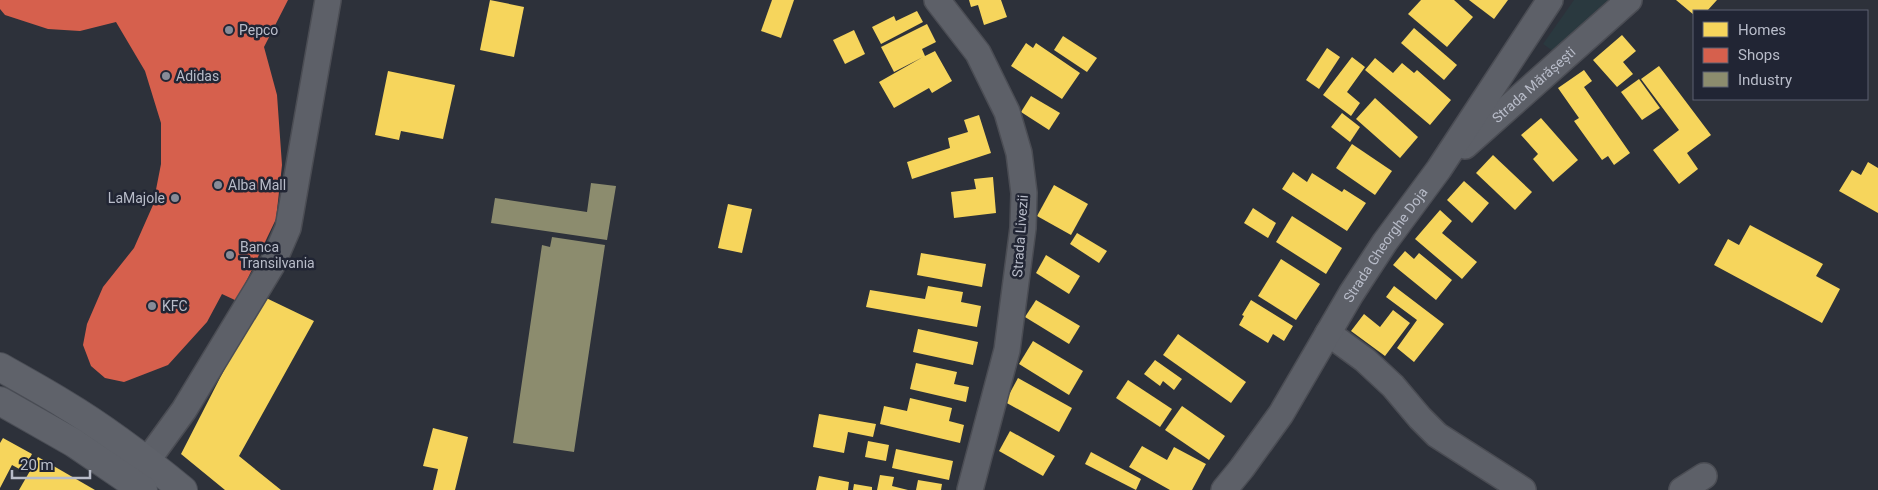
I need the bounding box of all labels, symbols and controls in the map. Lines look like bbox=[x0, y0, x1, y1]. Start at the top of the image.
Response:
legend bbox=[1693, 10, 1868, 100]
text: Homes bbox=[1738, 21, 1786, 39]
place label: Pepco bbox=[239, 22, 278, 38]
marker: Pepco bbox=[223, 24, 235, 36]
street label: Strada Mărășești bbox=[1489, 44, 1579, 126]
text: Shops bbox=[1738, 46, 1780, 64]
place label: Adidas bbox=[176, 68, 219, 84]
marker: Adidas bbox=[160, 70, 172, 82]
text: Industry bbox=[1738, 71, 1792, 89]
place label: Alba Mall bbox=[228, 177, 286, 193]
marker: Alba Mall bbox=[212, 179, 224, 191]
street label: Strada Gheorghe Doja bbox=[1340, 184, 1431, 305]
place label: LaMajole bbox=[108, 190, 165, 206]
marker: LaMajole bbox=[169, 192, 181, 204]
street label: Strada Livezii bbox=[1009, 194, 1031, 278]
place label: Banca Transilvania bbox=[240, 239, 315, 271]
marker: Banca Transilvania bbox=[224, 249, 236, 261]
place label: KFC bbox=[162, 298, 188, 314]
marker: KFC bbox=[146, 300, 158, 312]
scale bar bbox=[12, 448, 90, 480]
text: 20 m bbox=[20, 456, 54, 474]

